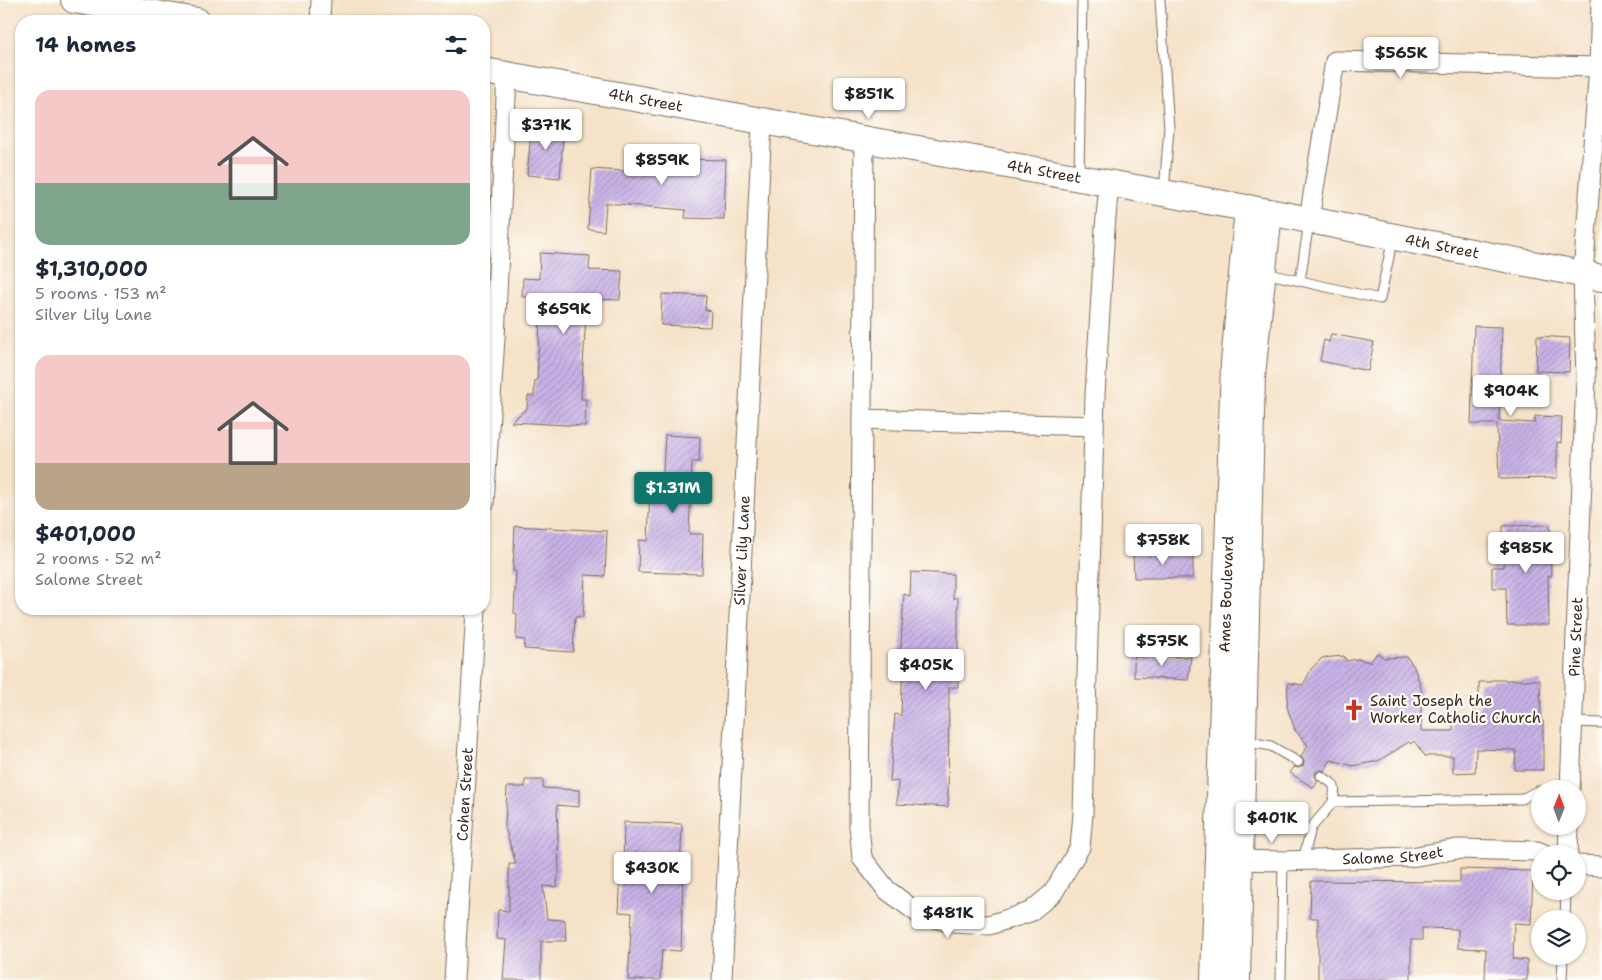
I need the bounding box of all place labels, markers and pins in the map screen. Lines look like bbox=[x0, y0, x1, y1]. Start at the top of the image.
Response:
pin: $565K bbox=[1366, 36, 1436, 79]
pin: $851K bbox=[834, 78, 904, 120]
pin: $371K bbox=[511, 108, 581, 151]
pin: $859K bbox=[627, 144, 697, 186]
pin: $659K bbox=[529, 292, 599, 335]
pin: $904K bbox=[1476, 374, 1546, 417]
pin: $1.31M bbox=[632, 472, 714, 514]
pin: $758K bbox=[1128, 524, 1198, 566]
pin: $985K bbox=[1491, 532, 1561, 574]
pin: $575K bbox=[1127, 624, 1197, 667]
pin: $405K bbox=[891, 648, 961, 691]
place label: Saint Joseph the Worker Catholic Church bbox=[1370, 691, 1541, 728]
church icon: Saint Joseph the Worker Catholic Church bbox=[1341, 697, 1367, 723]
pin: $401K bbox=[1237, 802, 1307, 844]
pin: $430K bbox=[617, 852, 687, 894]
pin: $481K bbox=[913, 896, 983, 939]

